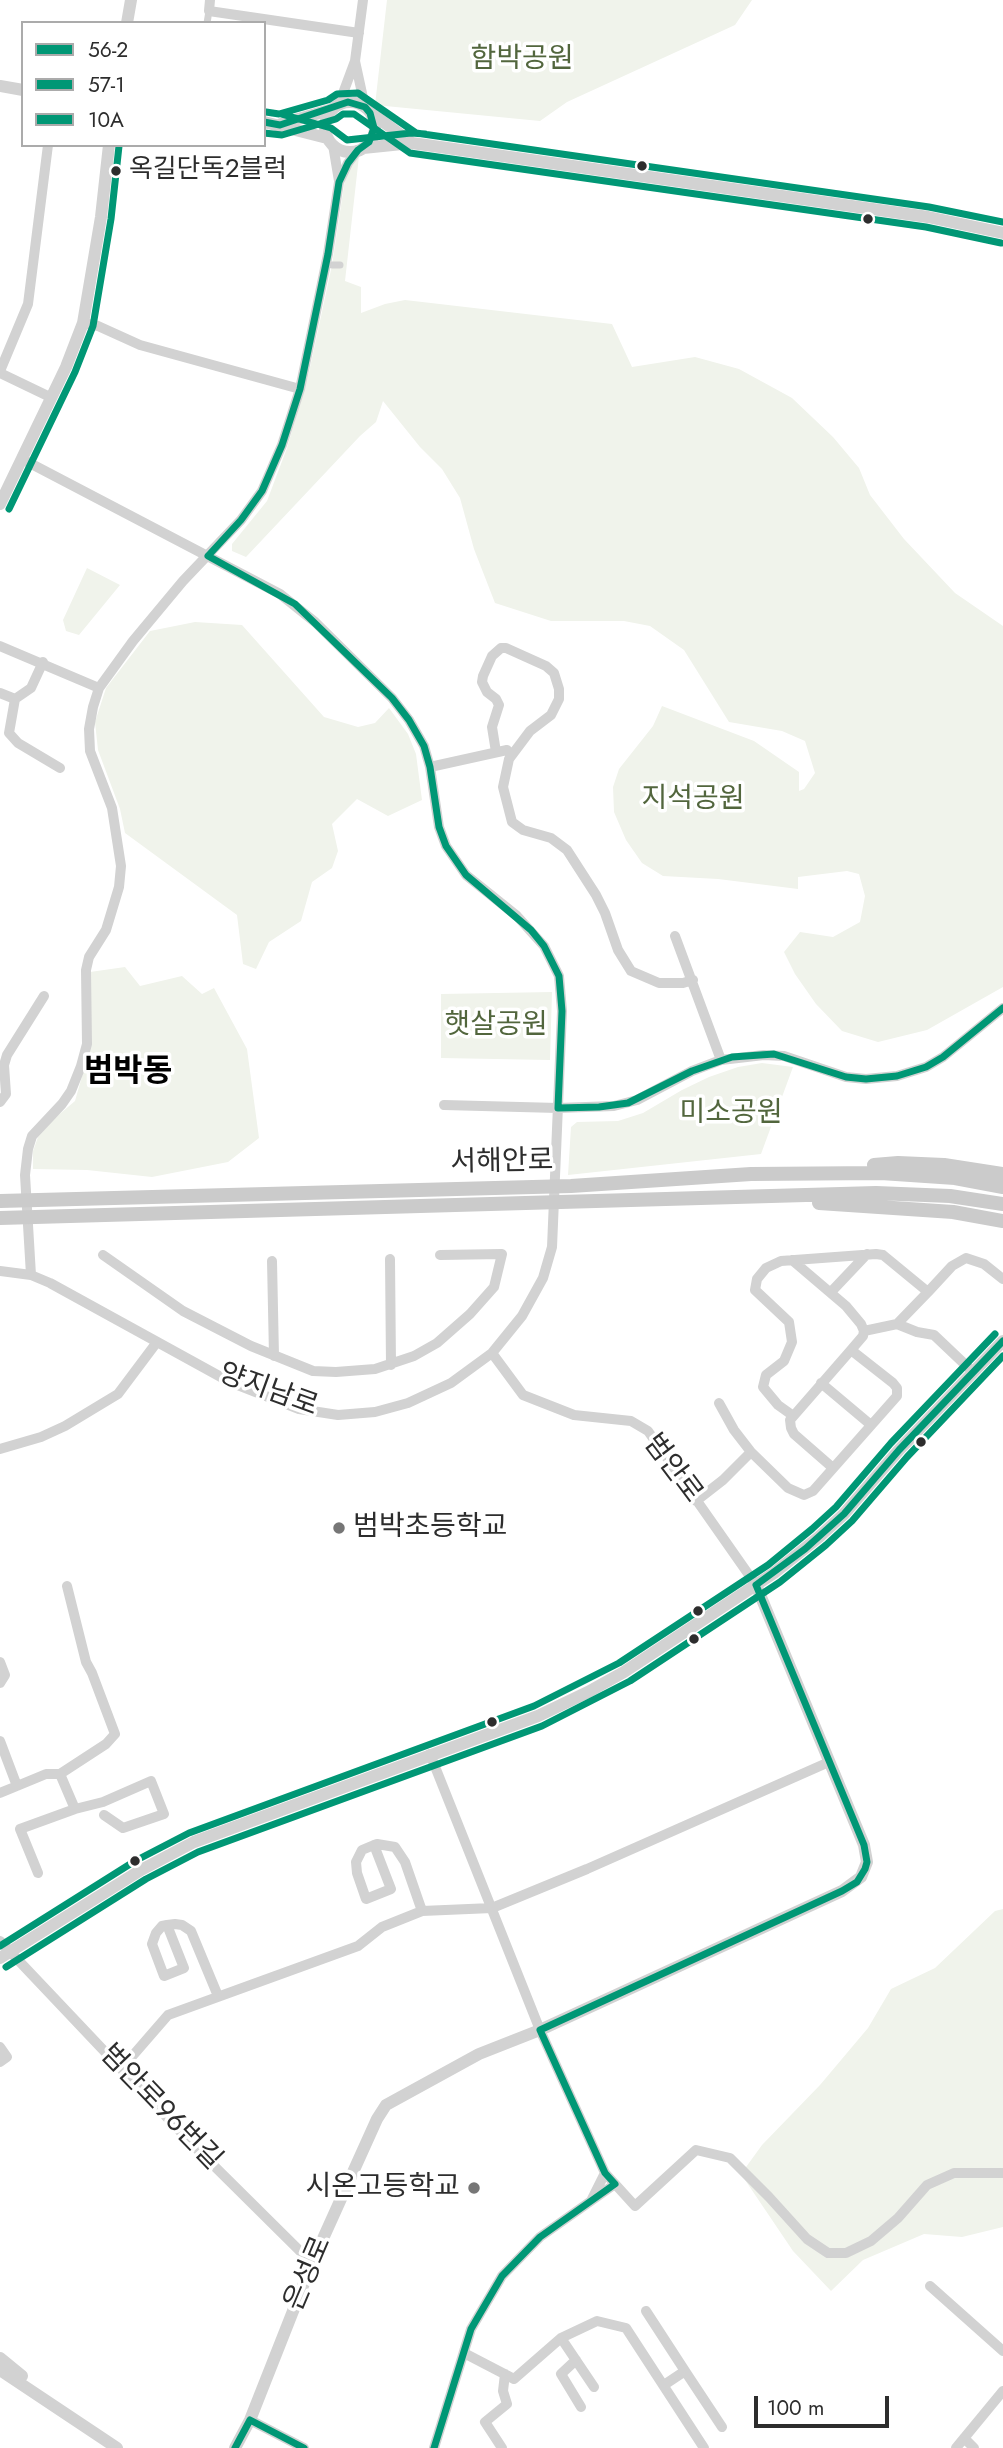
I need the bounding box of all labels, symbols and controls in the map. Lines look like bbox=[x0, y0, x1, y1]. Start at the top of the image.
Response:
legend bbox=[21, 21, 266, 147]
text: 56-2 bbox=[88, 35, 128, 65]
park label: 함박공원 bbox=[470, 43, 574, 77]
text: 57-1 bbox=[88, 70, 125, 100]
text: 10A bbox=[88, 105, 124, 135]
place label: 옥길단독2블럭 bbox=[129, 155, 287, 187]
unlabelled marker bbox=[635, 159, 649, 173]
marker: 옥길단독2블럭 bbox=[109, 164, 123, 178]
unlabelled marker bbox=[861, 212, 875, 226]
park label: 지석공원 bbox=[641, 783, 745, 817]
park label: 햇살공원 bbox=[444, 1009, 548, 1043]
district label: 범박동 bbox=[84, 1054, 172, 1092]
park label: 미소공원 bbox=[679, 1097, 783, 1131]
street label: 서해안로 bbox=[450, 1145, 554, 1181]
street label: 양지남로 bbox=[214, 1358, 322, 1424]
street label: 범안로 bbox=[635, 1428, 709, 1510]
unlabelled marker bbox=[914, 1435, 928, 1449]
place label: 범박초등학교 bbox=[353, 1511, 508, 1545]
marker: 범박초등학교 bbox=[331, 1520, 347, 1536]
unlabelled marker bbox=[691, 1604, 705, 1618]
unlabelled marker bbox=[687, 1632, 701, 1646]
unlabelled marker bbox=[485, 1715, 499, 1729]
unlabelled marker bbox=[128, 1854, 142, 1868]
street label: 범안로96번길 bbox=[92, 2038, 228, 2178]
place label: 시온고등학교 bbox=[305, 2171, 460, 2205]
marker: 시온고등학교 bbox=[466, 2180, 482, 2196]
street label: 은성로 bbox=[278, 2232, 340, 2316]
scale bar bbox=[758, 2382, 893, 2426]
text: 100 m bbox=[767, 2393, 824, 2423]

